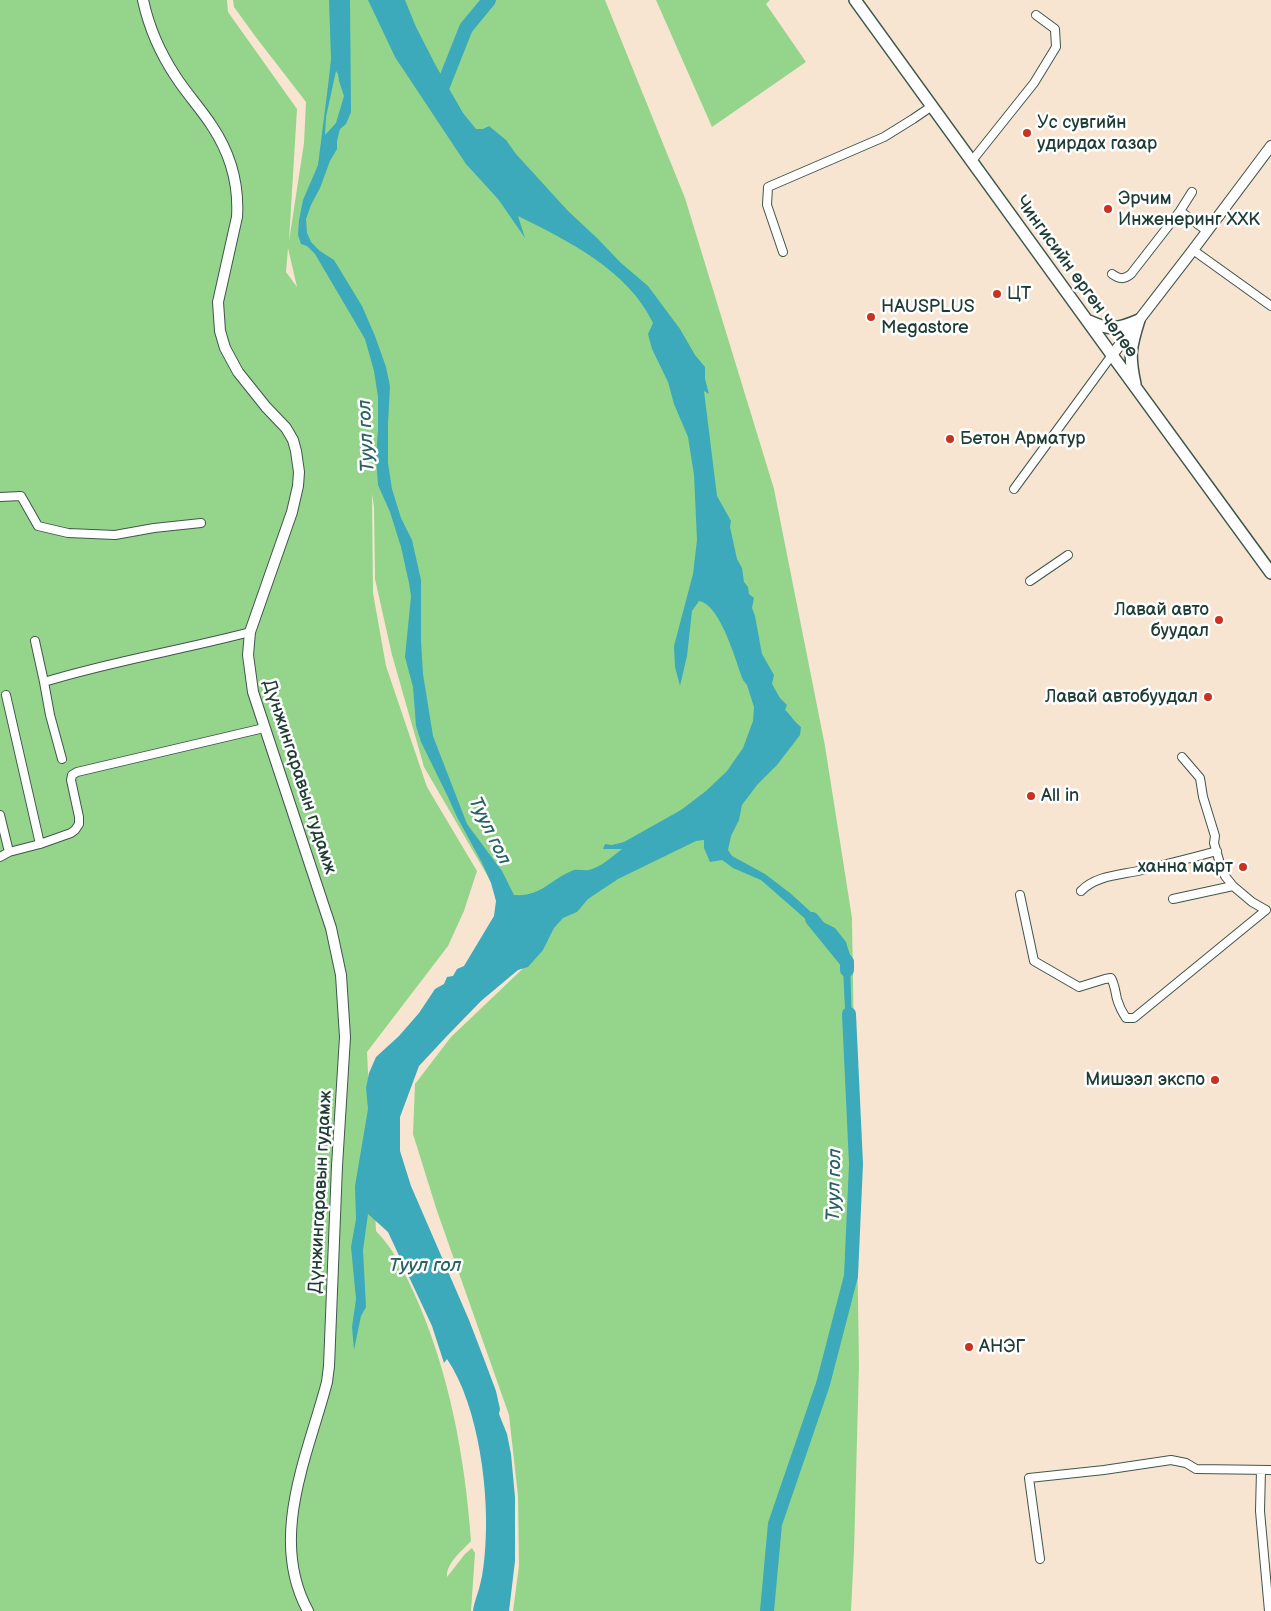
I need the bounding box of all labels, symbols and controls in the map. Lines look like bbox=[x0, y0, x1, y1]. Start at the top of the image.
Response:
place label: Ус сувгийн удирдах газар bbox=[1037, 112, 1157, 154]
marker: Ус сувгийн удирдах газар bbox=[1021, 127, 1033, 139]
place label: Эрчим Инженеринг ХХК bbox=[1118, 188, 1260, 230]
street label: Чингисийн өргөн чөлөө bbox=[1010, 192, 1142, 362]
marker: Эрчим Инженеринг ХХК bbox=[1102, 203, 1114, 215]
place label: ЦТ bbox=[1007, 283, 1031, 305]
marker: ЦТ bbox=[991, 288, 1003, 300]
place label: HAUSPLUS Megastore bbox=[881, 296, 975, 338]
marker: HAUSPLUS Megastore bbox=[865, 311, 877, 323]
water label: Туул гол bbox=[354, 399, 380, 473]
place label: Бетон Арматур bbox=[960, 428, 1085, 450]
marker: Бетон Арматур bbox=[944, 433, 956, 445]
place label: Лавай авто буудал bbox=[1114, 599, 1209, 642]
marker: Лавай авто буудал bbox=[1213, 614, 1225, 626]
street label: Дүнжингаравын гудамж bbox=[257, 677, 341, 877]
place label: Лавай автобуудал bbox=[1045, 686, 1198, 708]
marker: Лавай автобуудал bbox=[1202, 691, 1214, 703]
place label: All in bbox=[1041, 785, 1079, 807]
marker: All in bbox=[1025, 790, 1037, 802]
water label: Туул гол bbox=[463, 793, 515, 869]
place label: ханна март bbox=[1138, 856, 1233, 878]
marker: ханна март bbox=[1237, 861, 1249, 873]
place label: Мишээл экспо bbox=[1085, 1069, 1205, 1091]
marker: Мишээл экспо bbox=[1209, 1074, 1221, 1086]
street label: Дүнжингаравын гудамж bbox=[305, 1090, 337, 1294]
water label: Туул гол bbox=[823, 1148, 847, 1222]
water label: Туул гол bbox=[389, 1255, 461, 1277]
place label: АНЭГ bbox=[979, 1336, 1025, 1358]
marker: АНЭГ bbox=[963, 1341, 975, 1353]

